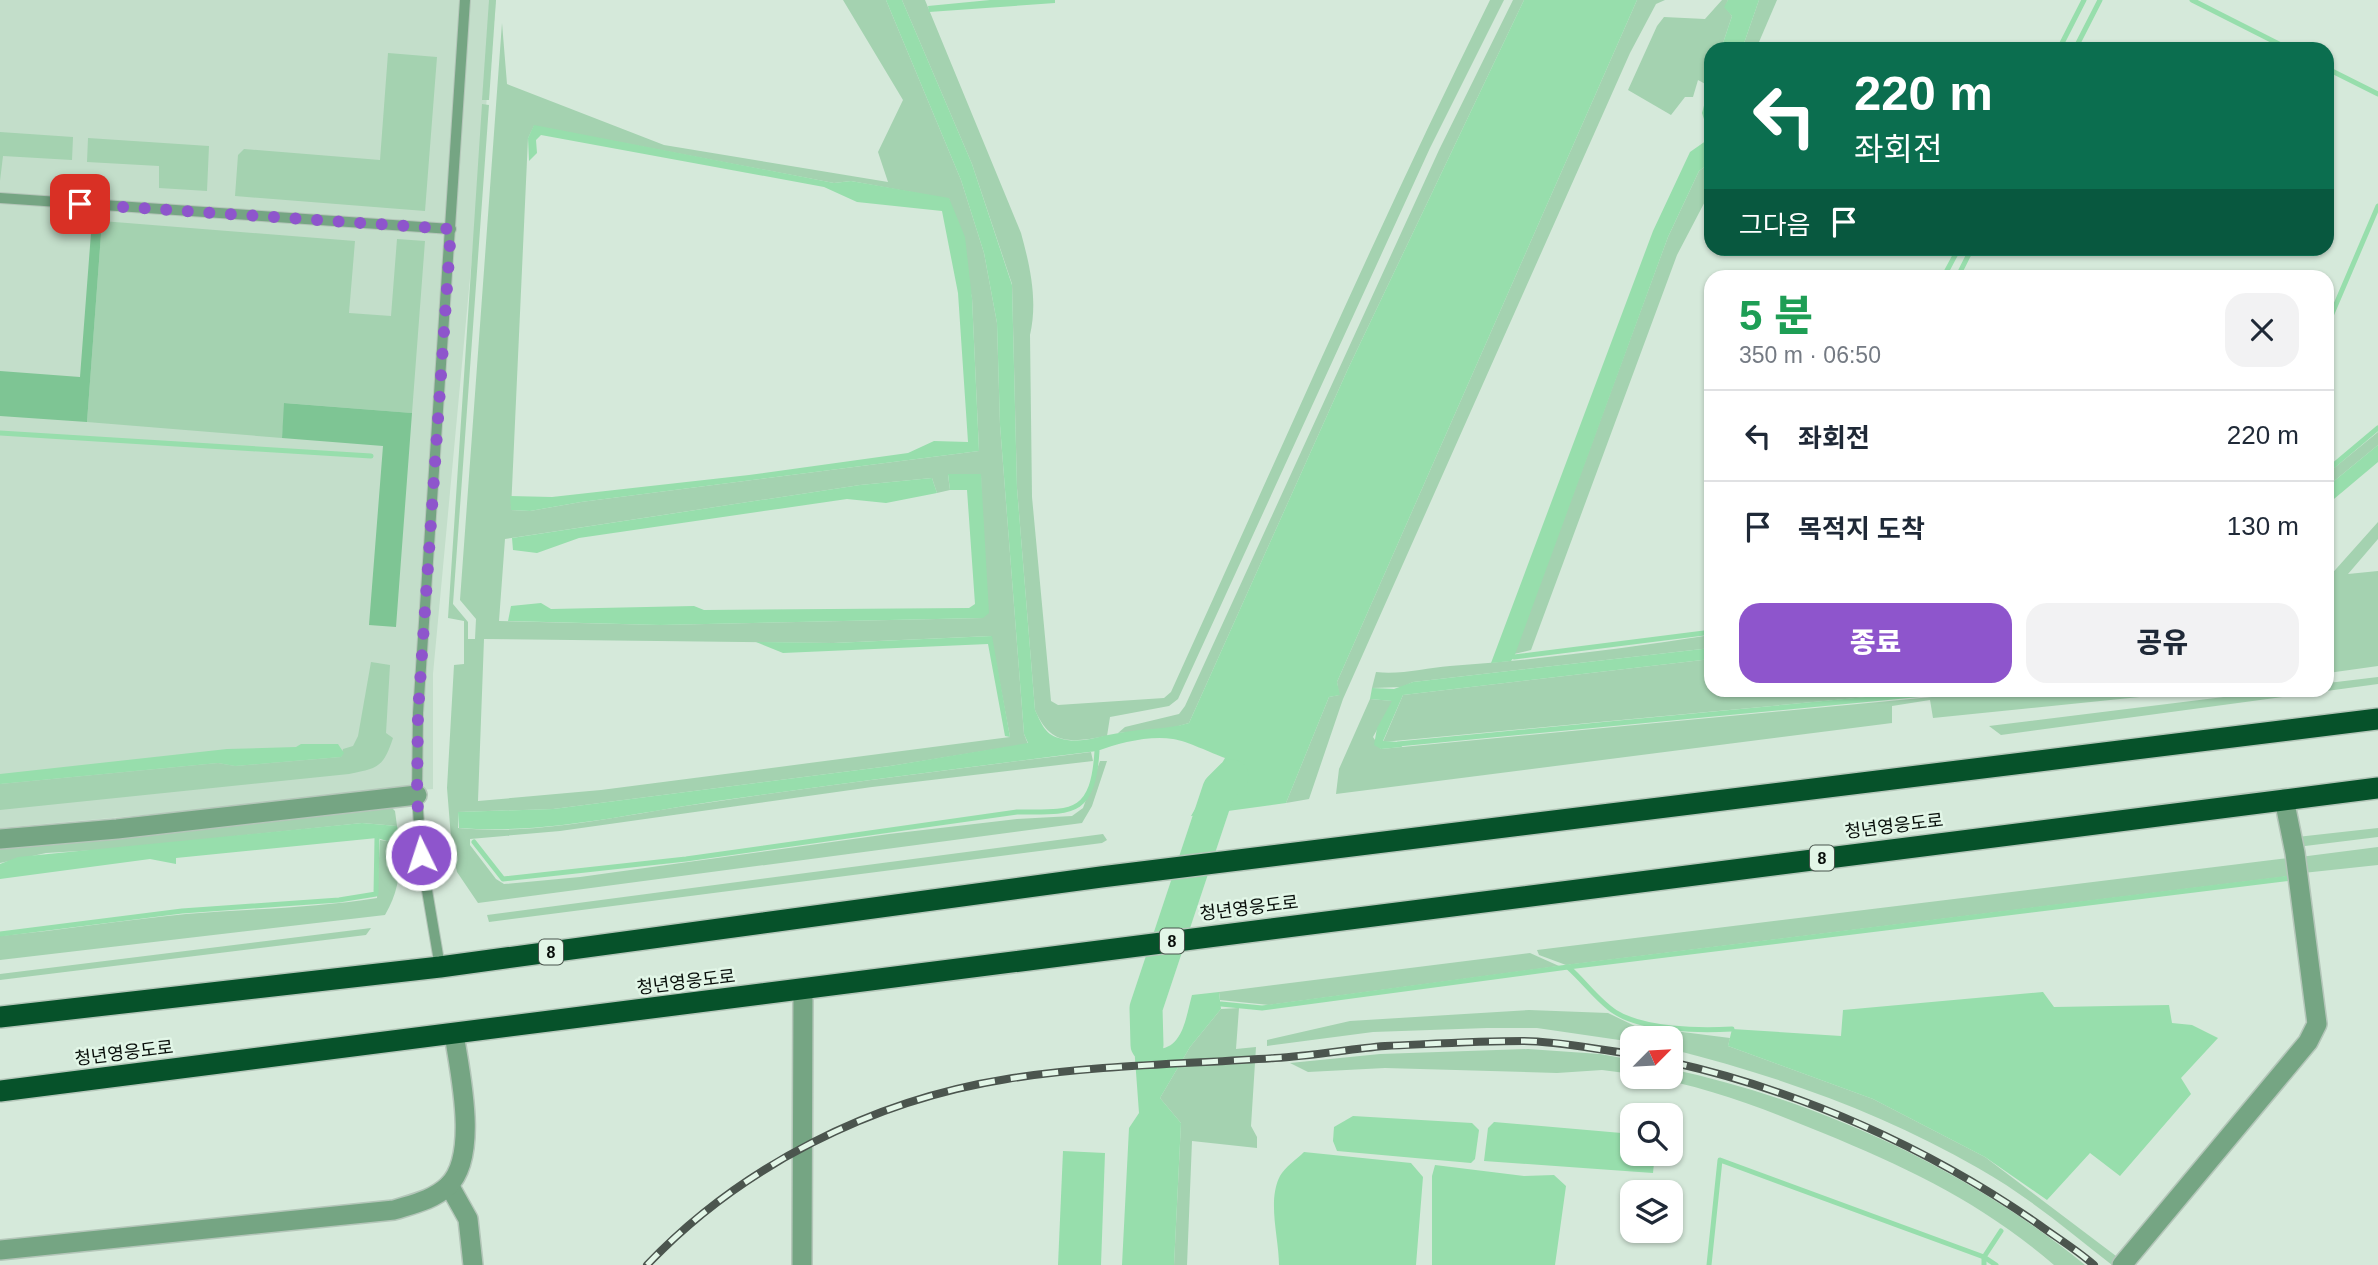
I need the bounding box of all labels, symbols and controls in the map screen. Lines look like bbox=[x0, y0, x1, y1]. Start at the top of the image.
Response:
text: 220 m bbox=[1854, 66, 1993, 120]
icon: left bbox=[1739, 70, 1830, 161]
text: 좌회전 bbox=[1854, 131, 1942, 167]
pin bbox=[50, 174, 110, 234]
icon: arrive bbox=[61, 185, 99, 223]
icon: arrive bbox=[1825, 203, 1863, 241]
text: 그다음 bbox=[1739, 210, 1811, 240]
text: 5 분 bbox=[1739, 292, 1813, 339]
button: close bbox=[2225, 293, 2299, 367]
text: 350 m · 06:50 bbox=[1739, 342, 1881, 368]
icon: left bbox=[1739, 417, 1777, 455]
text: 220 m bbox=[2227, 420, 2299, 450]
text: 좌회전 bbox=[1798, 423, 1870, 453]
icon: arrive bbox=[1739, 508, 1777, 546]
text: 130 m bbox=[2227, 511, 2299, 541]
text: 목적지 도착 bbox=[1798, 514, 1925, 544]
button: 종료 bbox=[1739, 603, 2012, 683]
button: 공유 bbox=[2026, 603, 2299, 683]
street label: 청년영웅도로 bbox=[1843, 810, 1945, 842]
position arrow bbox=[384, 818, 458, 892]
road number: 8 bbox=[1810, 846, 1834, 870]
street label: 청년영웅도로 bbox=[1198, 892, 1300, 924]
road number: 8 bbox=[1160, 928, 1184, 953]
road number: 8 bbox=[539, 940, 563, 964]
street label: 청년영웅도로 bbox=[635, 966, 737, 998]
north arrow bbox=[1620, 1026, 1684, 1088]
map controls bbox=[1620, 1026, 1683, 1243]
street label: 청년영웅도로 bbox=[73, 1037, 175, 1069]
button: search bbox=[1620, 1103, 1683, 1166]
button: layers bbox=[1620, 1180, 1683, 1243]

